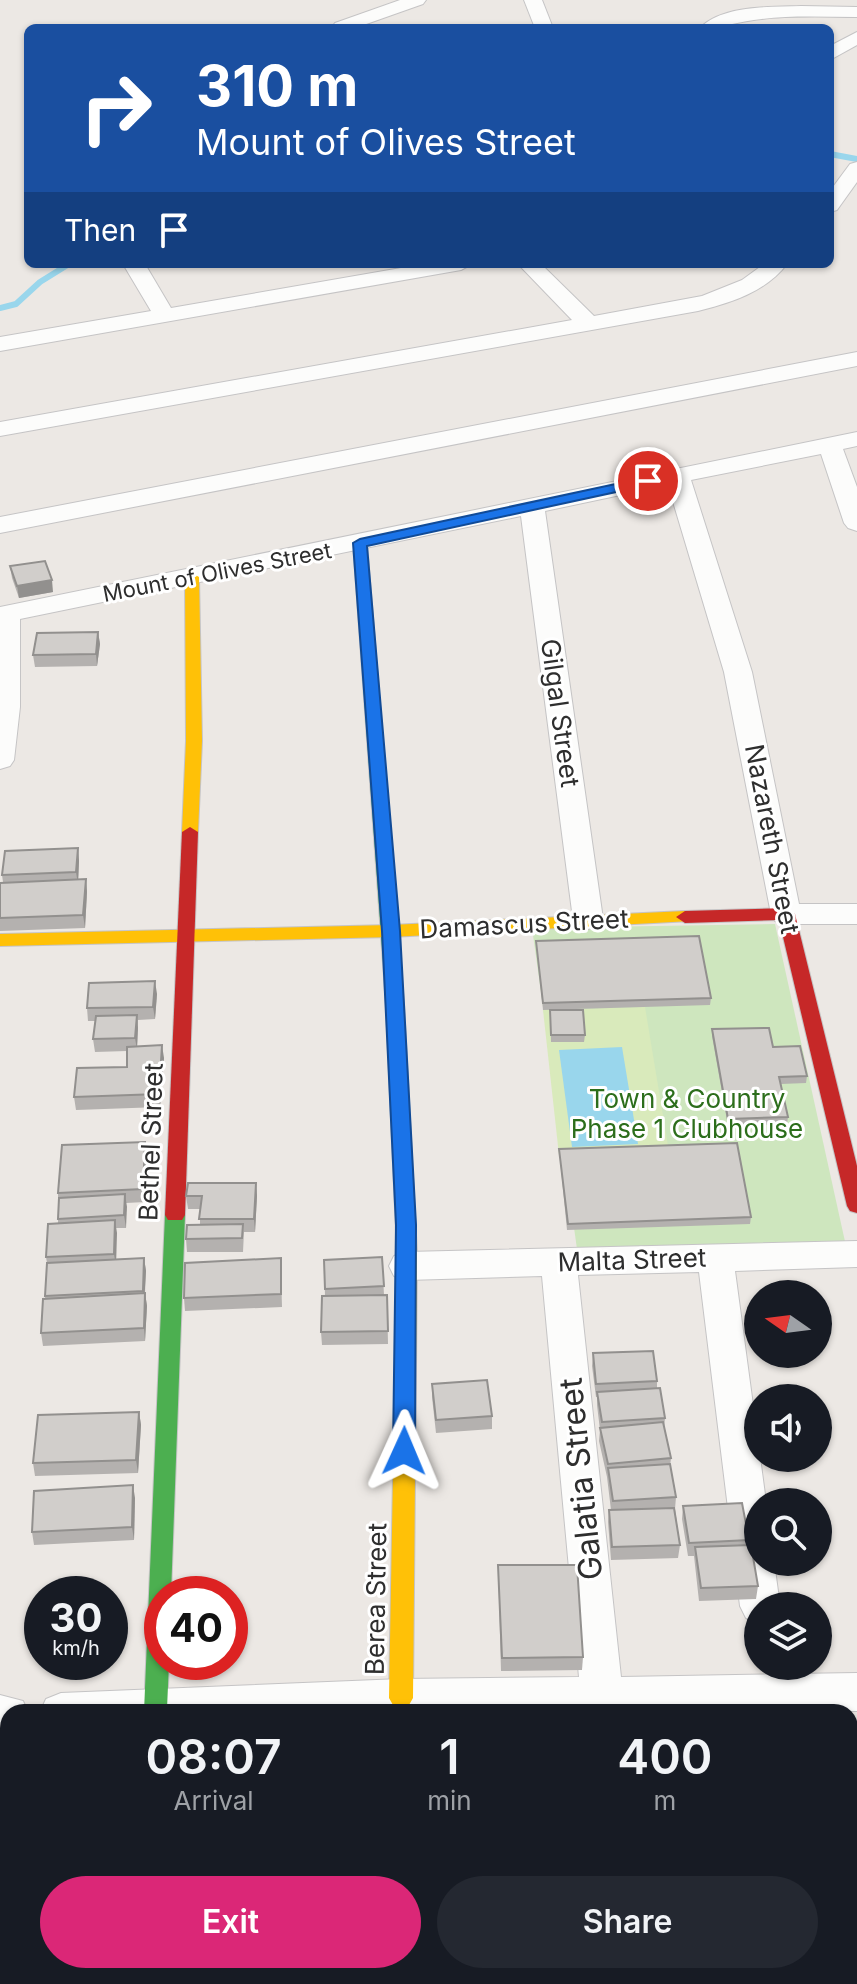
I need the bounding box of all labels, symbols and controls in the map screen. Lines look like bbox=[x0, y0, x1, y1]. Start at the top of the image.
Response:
text: 310 m bbox=[196, 52, 358, 120]
icon: right bbox=[64, 56, 168, 160]
text: Mount of Olives Street bbox=[196, 120, 576, 164]
icon: arrive bbox=[152, 208, 196, 252]
text: Then bbox=[64, 212, 136, 248]
pin bbox=[614, 447, 682, 515]
icon: arrive bbox=[626, 459, 670, 503]
street label: Mount of Olives Street bbox=[101, 537, 333, 607]
street label: Gilgal Street bbox=[535, 637, 586, 789]
street label: Nazareth Street bbox=[739, 742, 806, 936]
street label: Damascus Street bbox=[419, 903, 629, 944]
street label: Bethel Street bbox=[132, 1062, 169, 1222]
park label: Town & Country Phase 1 Clubhouse bbox=[571, 1083, 803, 1144]
street label: Malta Street bbox=[557, 1241, 707, 1278]
north arrow bbox=[744, 1280, 832, 1368]
map controls bbox=[744, 1280, 832, 1680]
street label: Galatia Street bbox=[550, 1376, 611, 1582]
button: sound bbox=[744, 1384, 832, 1472]
position arrow bbox=[362, 1409, 446, 1493]
button: search bbox=[744, 1488, 832, 1576]
street label: Berea Street bbox=[359, 1523, 392, 1675]
speed limit sign: 40 bbox=[144, 1576, 248, 1680]
button: layers bbox=[744, 1592, 832, 1680]
text: 30 bbox=[50, 1593, 102, 1642]
text: km/h bbox=[52, 1636, 100, 1660]
text: 08:07 bbox=[146, 1727, 282, 1786]
text: 1 bbox=[439, 1727, 460, 1786]
text: 400 bbox=[617, 1727, 712, 1786]
text: Arrival bbox=[174, 1785, 254, 1816]
text: min bbox=[427, 1785, 472, 1816]
text: m bbox=[653, 1785, 676, 1816]
button: Exit bbox=[40, 1876, 421, 1968]
button: Share bbox=[437, 1876, 818, 1968]

